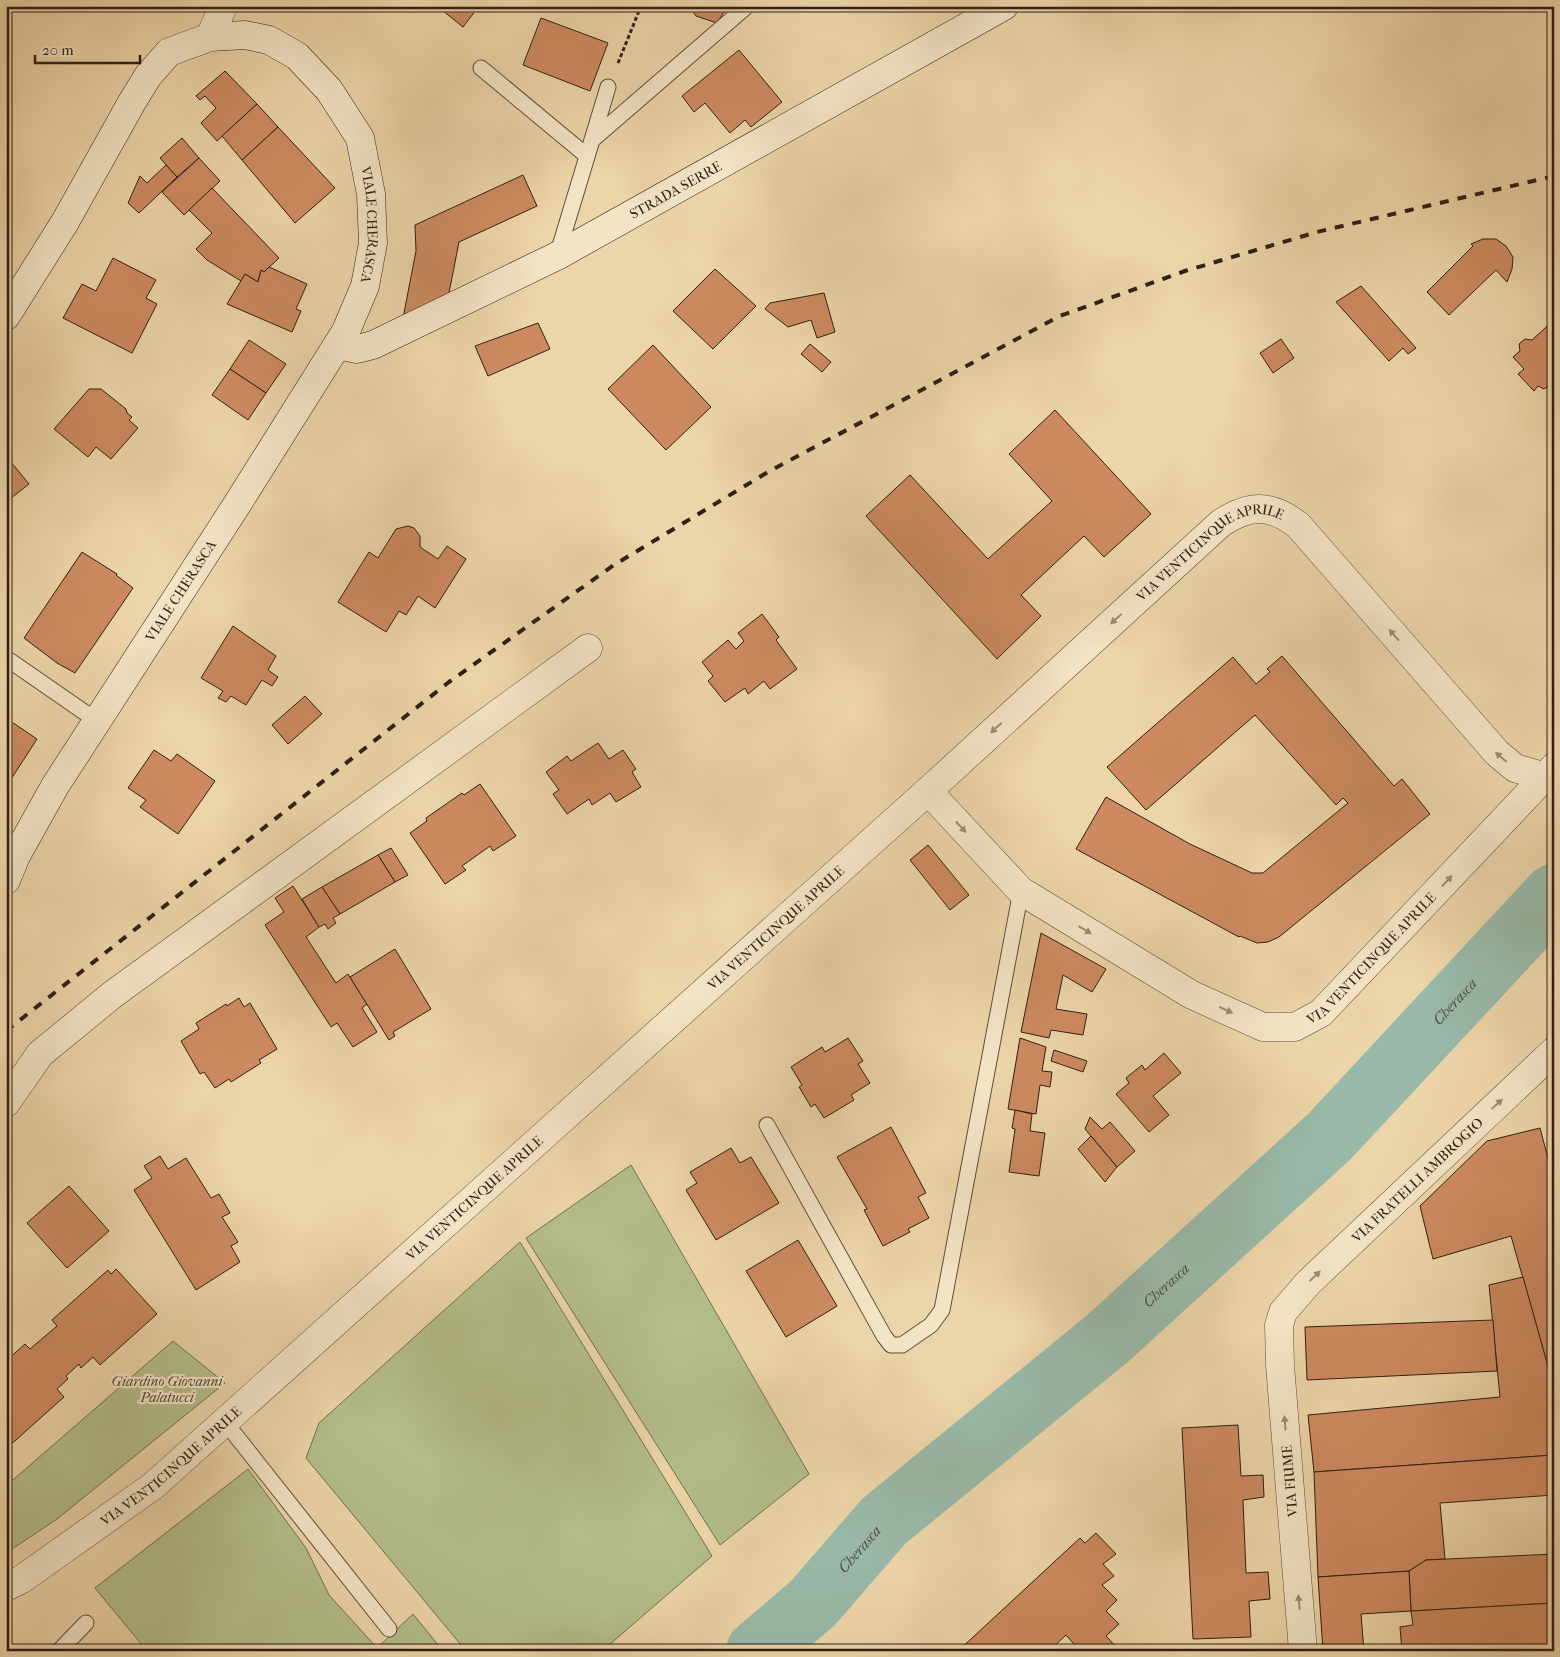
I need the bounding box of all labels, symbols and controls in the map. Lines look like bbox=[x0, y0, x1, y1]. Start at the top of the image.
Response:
scale bar bbox=[35, 32, 140, 64]
text: 20 m bbox=[42, 41, 74, 59]
street label: STRADA SERRE bbox=[626, 157, 725, 222]
street label: VIALE CHERASCA bbox=[357, 164, 382, 285]
street label: VIA VENTICINQUE APRILE bbox=[1132, 500, 1287, 605]
street label: VIALE CHERASCA bbox=[141, 536, 221, 646]
one-way arrow bbox=[1111, 613, 1123, 625]
one-way arrow bbox=[1388, 629, 1400, 641]
one-way arrow bbox=[990, 723, 1003, 734]
one-way arrow bbox=[1495, 751, 1508, 762]
one-way arrow bbox=[955, 821, 967, 833]
street label: VIA VENTICINQUE APRILE bbox=[703, 861, 848, 994]
one-way arrow bbox=[1441, 875, 1453, 887]
street label: VIA VENTICINQUE APRILE bbox=[1303, 888, 1440, 1028]
one-way arrow bbox=[1078, 925, 1091, 935]
water label: Cherasca bbox=[1429, 975, 1481, 1029]
one-way arrow bbox=[1219, 1007, 1233, 1015]
one-way arrow bbox=[1491, 1098, 1503, 1110]
street label: VIA FRATELLI AMBROGIO bbox=[1347, 1114, 1487, 1247]
street label: VIA VENTICINQUE APRILE bbox=[401, 1132, 547, 1264]
water label: Cherasca bbox=[1139, 1259, 1193, 1311]
one-way arrow bbox=[1309, 1270, 1321, 1282]
park label: Giardino Giovanni Palatucci bbox=[112, 1373, 223, 1406]
street label: VIA VENTICINQUE APRILE bbox=[96, 1402, 245, 1530]
one-way arrow bbox=[1281, 1414, 1289, 1430]
street label: VIA FIUME bbox=[1278, 1444, 1302, 1519]
water label: Cherasca bbox=[834, 1522, 885, 1576]
one-way arrow bbox=[1295, 1594, 1303, 1610]

